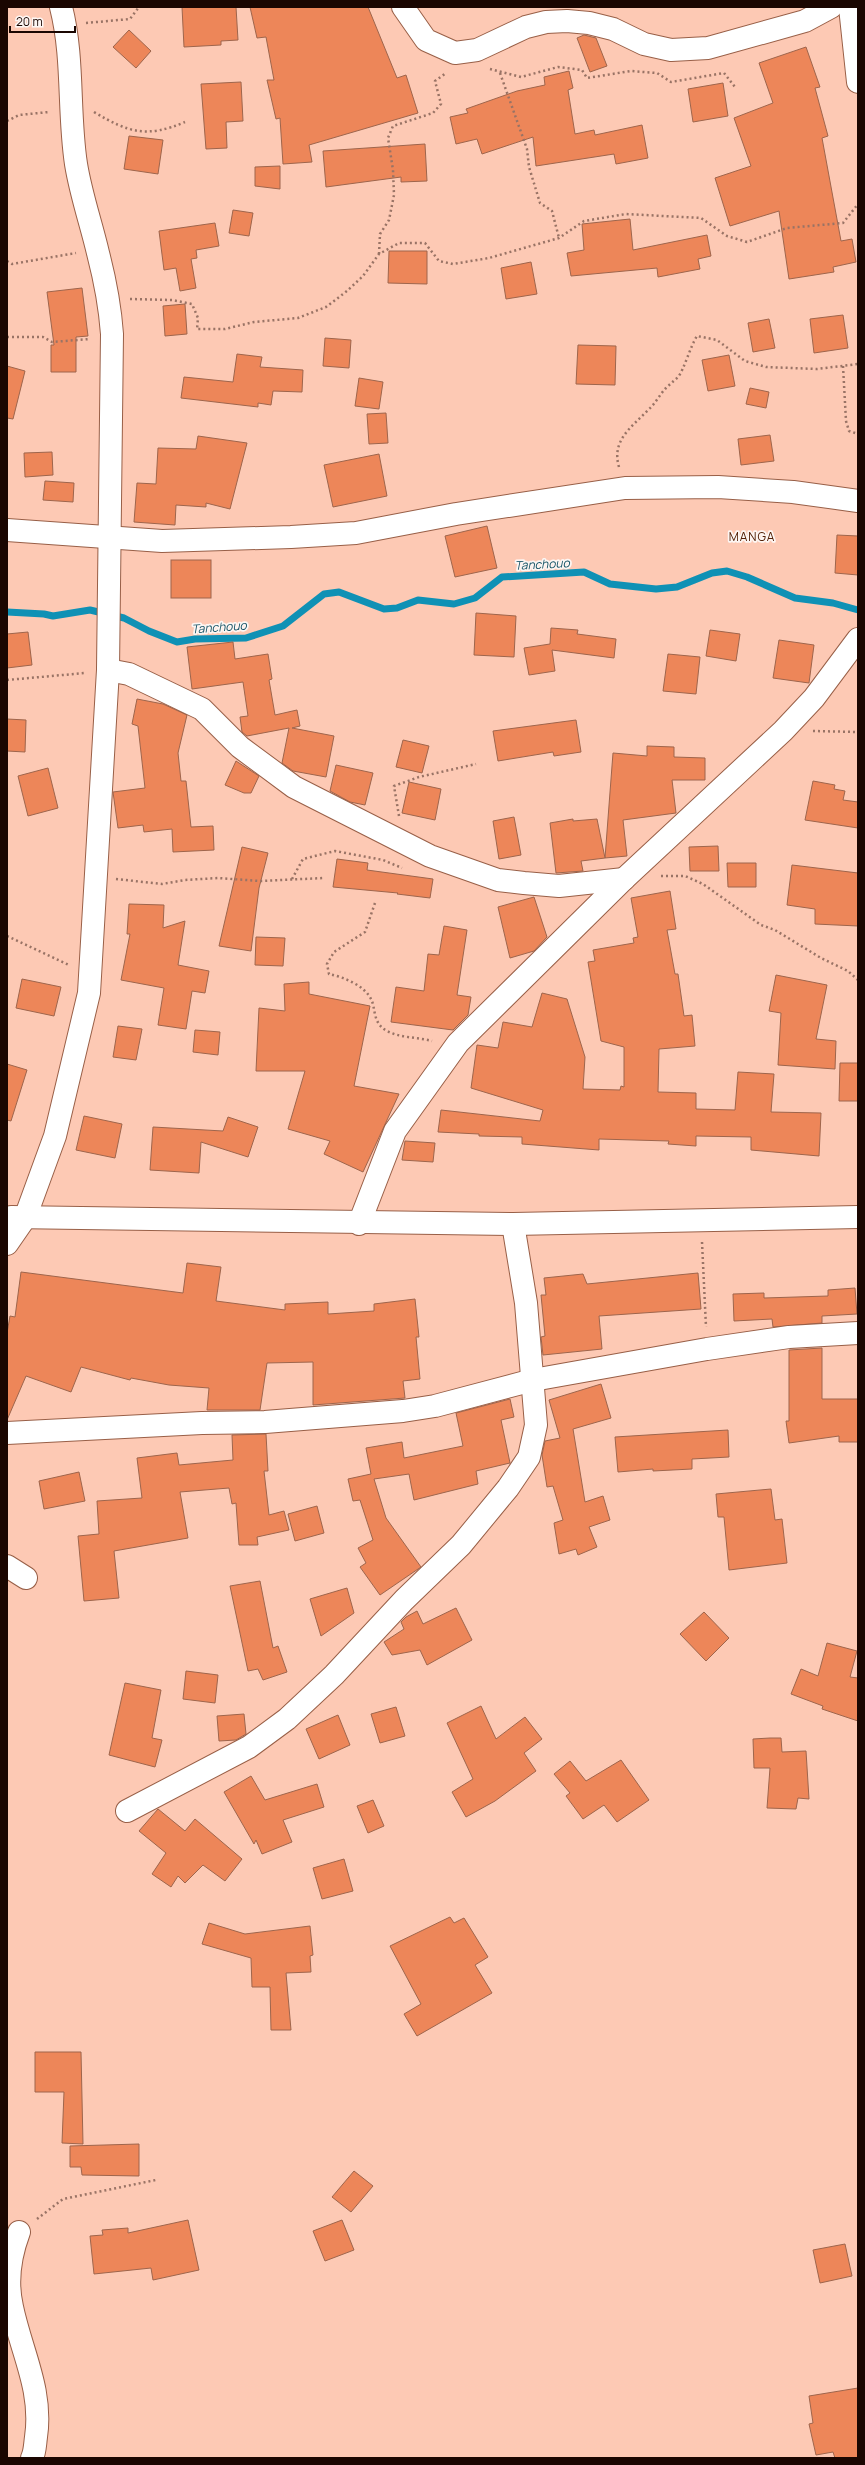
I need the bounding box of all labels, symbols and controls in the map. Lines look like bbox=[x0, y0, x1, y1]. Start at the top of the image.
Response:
scale bar bbox=[10, 8, 75, 34]
text: 20 m bbox=[16, 13, 43, 30]
district label: MANGA bbox=[729, 528, 775, 545]
water label: Tanchouo bbox=[514, 554, 571, 574]
water label: Tanchouo bbox=[191, 617, 248, 637]

